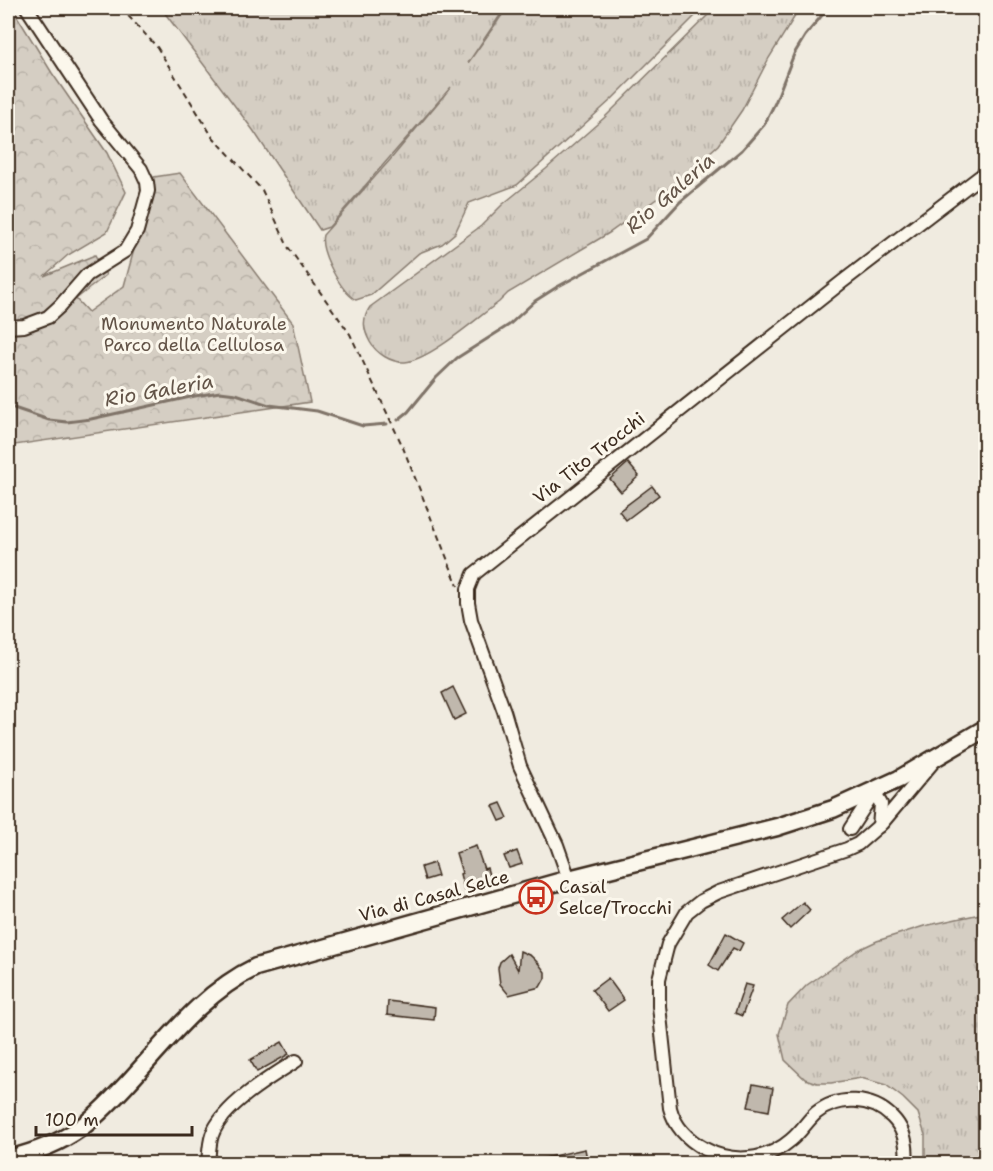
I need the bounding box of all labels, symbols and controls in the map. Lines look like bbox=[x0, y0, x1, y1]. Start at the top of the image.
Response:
water label: Rio Galeria bbox=[620, 147, 720, 239]
park label: Monumento Naturale Parco della Cellulosa bbox=[101, 312, 287, 357]
water label: Rio Galeria bbox=[103, 368, 215, 412]
street label: Via Tito Trocchi bbox=[528, 407, 650, 509]
street label: Via di Casal Selce bbox=[356, 864, 512, 928]
place label: Casal Selce/Trocchi bbox=[559, 875, 672, 920]
bus stop icon: Casal Selce/Trocchi bbox=[518, 879, 554, 915]
scale bar bbox=[36, 1099, 192, 1137]
text: 100 m bbox=[45, 1108, 99, 1132]

